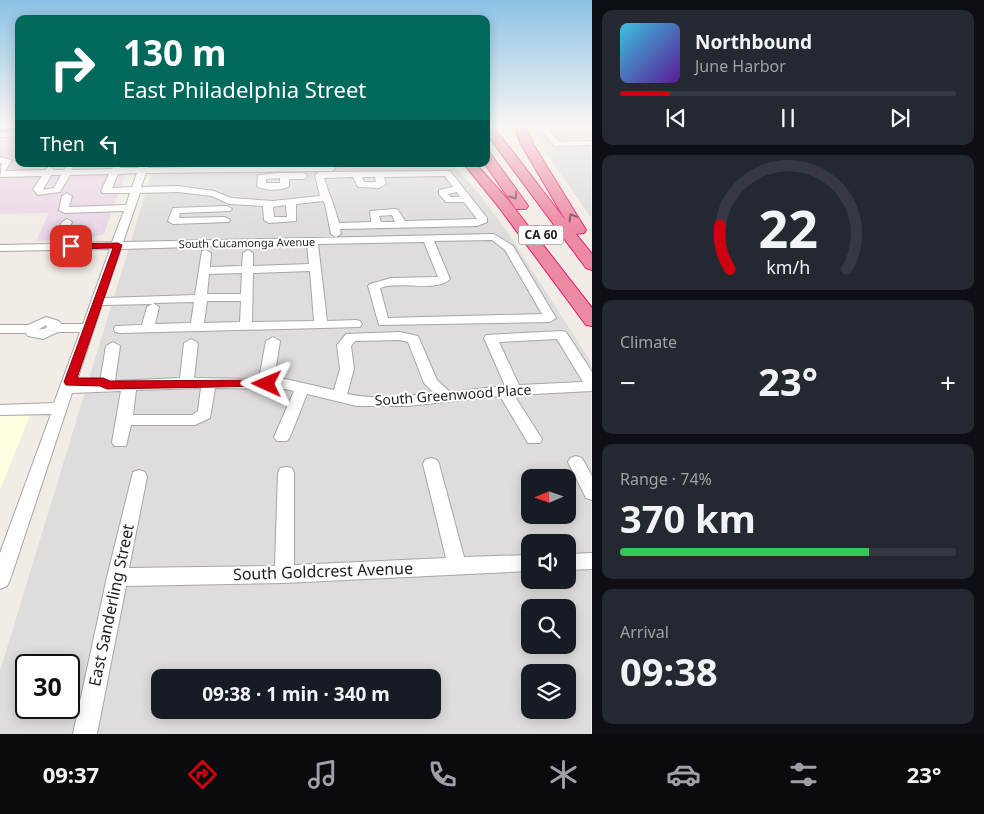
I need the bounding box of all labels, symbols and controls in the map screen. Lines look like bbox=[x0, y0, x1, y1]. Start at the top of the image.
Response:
text: 130 m bbox=[123, 29, 226, 76]
text: Northbound bbox=[695, 29, 812, 55]
icon: right bbox=[40, 35, 105, 100]
text: June Harbor bbox=[695, 55, 786, 77]
text: East Philadelphia Street bbox=[123, 74, 366, 104]
icon: previous bbox=[662, 104, 690, 132]
icon: pause bbox=[774, 104, 802, 132]
icon: next bbox=[886, 104, 914, 132]
icon: left bbox=[95, 130, 123, 158]
text: Then bbox=[40, 131, 85, 157]
one-way arrow bbox=[508, 190, 517, 200]
text: 22 bbox=[758, 192, 818, 263]
one-way arrow bbox=[569, 214, 579, 223]
pin bbox=[50, 225, 92, 267]
road number: CA 60 bbox=[518, 226, 564, 244]
icon: arrive bbox=[57, 232, 85, 260]
street label: South Cucamonga Avenue bbox=[179, 234, 315, 251]
text: km/h bbox=[766, 255, 810, 279]
text: Climate bbox=[620, 331, 677, 353]
text: 23° bbox=[758, 355, 818, 407]
position arrow bbox=[240, 357, 292, 409]
text: − bbox=[620, 363, 636, 401]
text: + bbox=[940, 363, 956, 401]
street label: South Greenwood Place bbox=[374, 380, 532, 409]
text: Range · 74% bbox=[620, 468, 712, 490]
north arrow bbox=[521, 469, 576, 524]
map controls bbox=[521, 469, 576, 719]
text: 370 km bbox=[620, 492, 756, 544]
street label: East Sanderling Street bbox=[83, 522, 139, 688]
button: sound bbox=[521, 534, 576, 589]
street label: South Goldcrest Avenue bbox=[233, 557, 413, 585]
button: search bbox=[521, 599, 576, 654]
text: Arrival bbox=[620, 621, 669, 643]
text: 09:38 bbox=[620, 645, 718, 697]
speed limit sign: 30 bbox=[15, 654, 80, 719]
button: layers bbox=[521, 664, 576, 719]
text: 09:38 · 1 min · 340 m bbox=[202, 681, 390, 707]
icon: directions bbox=[185, 757, 220, 792]
icon: music bbox=[305, 757, 340, 792]
icon: phone bbox=[425, 757, 460, 792]
icon: climate bbox=[546, 757, 581, 792]
icon: car bbox=[666, 757, 701, 792]
icon: filters bbox=[786, 757, 821, 792]
text: 09:37 bbox=[43, 759, 99, 789]
text: 23° bbox=[907, 759, 941, 789]

